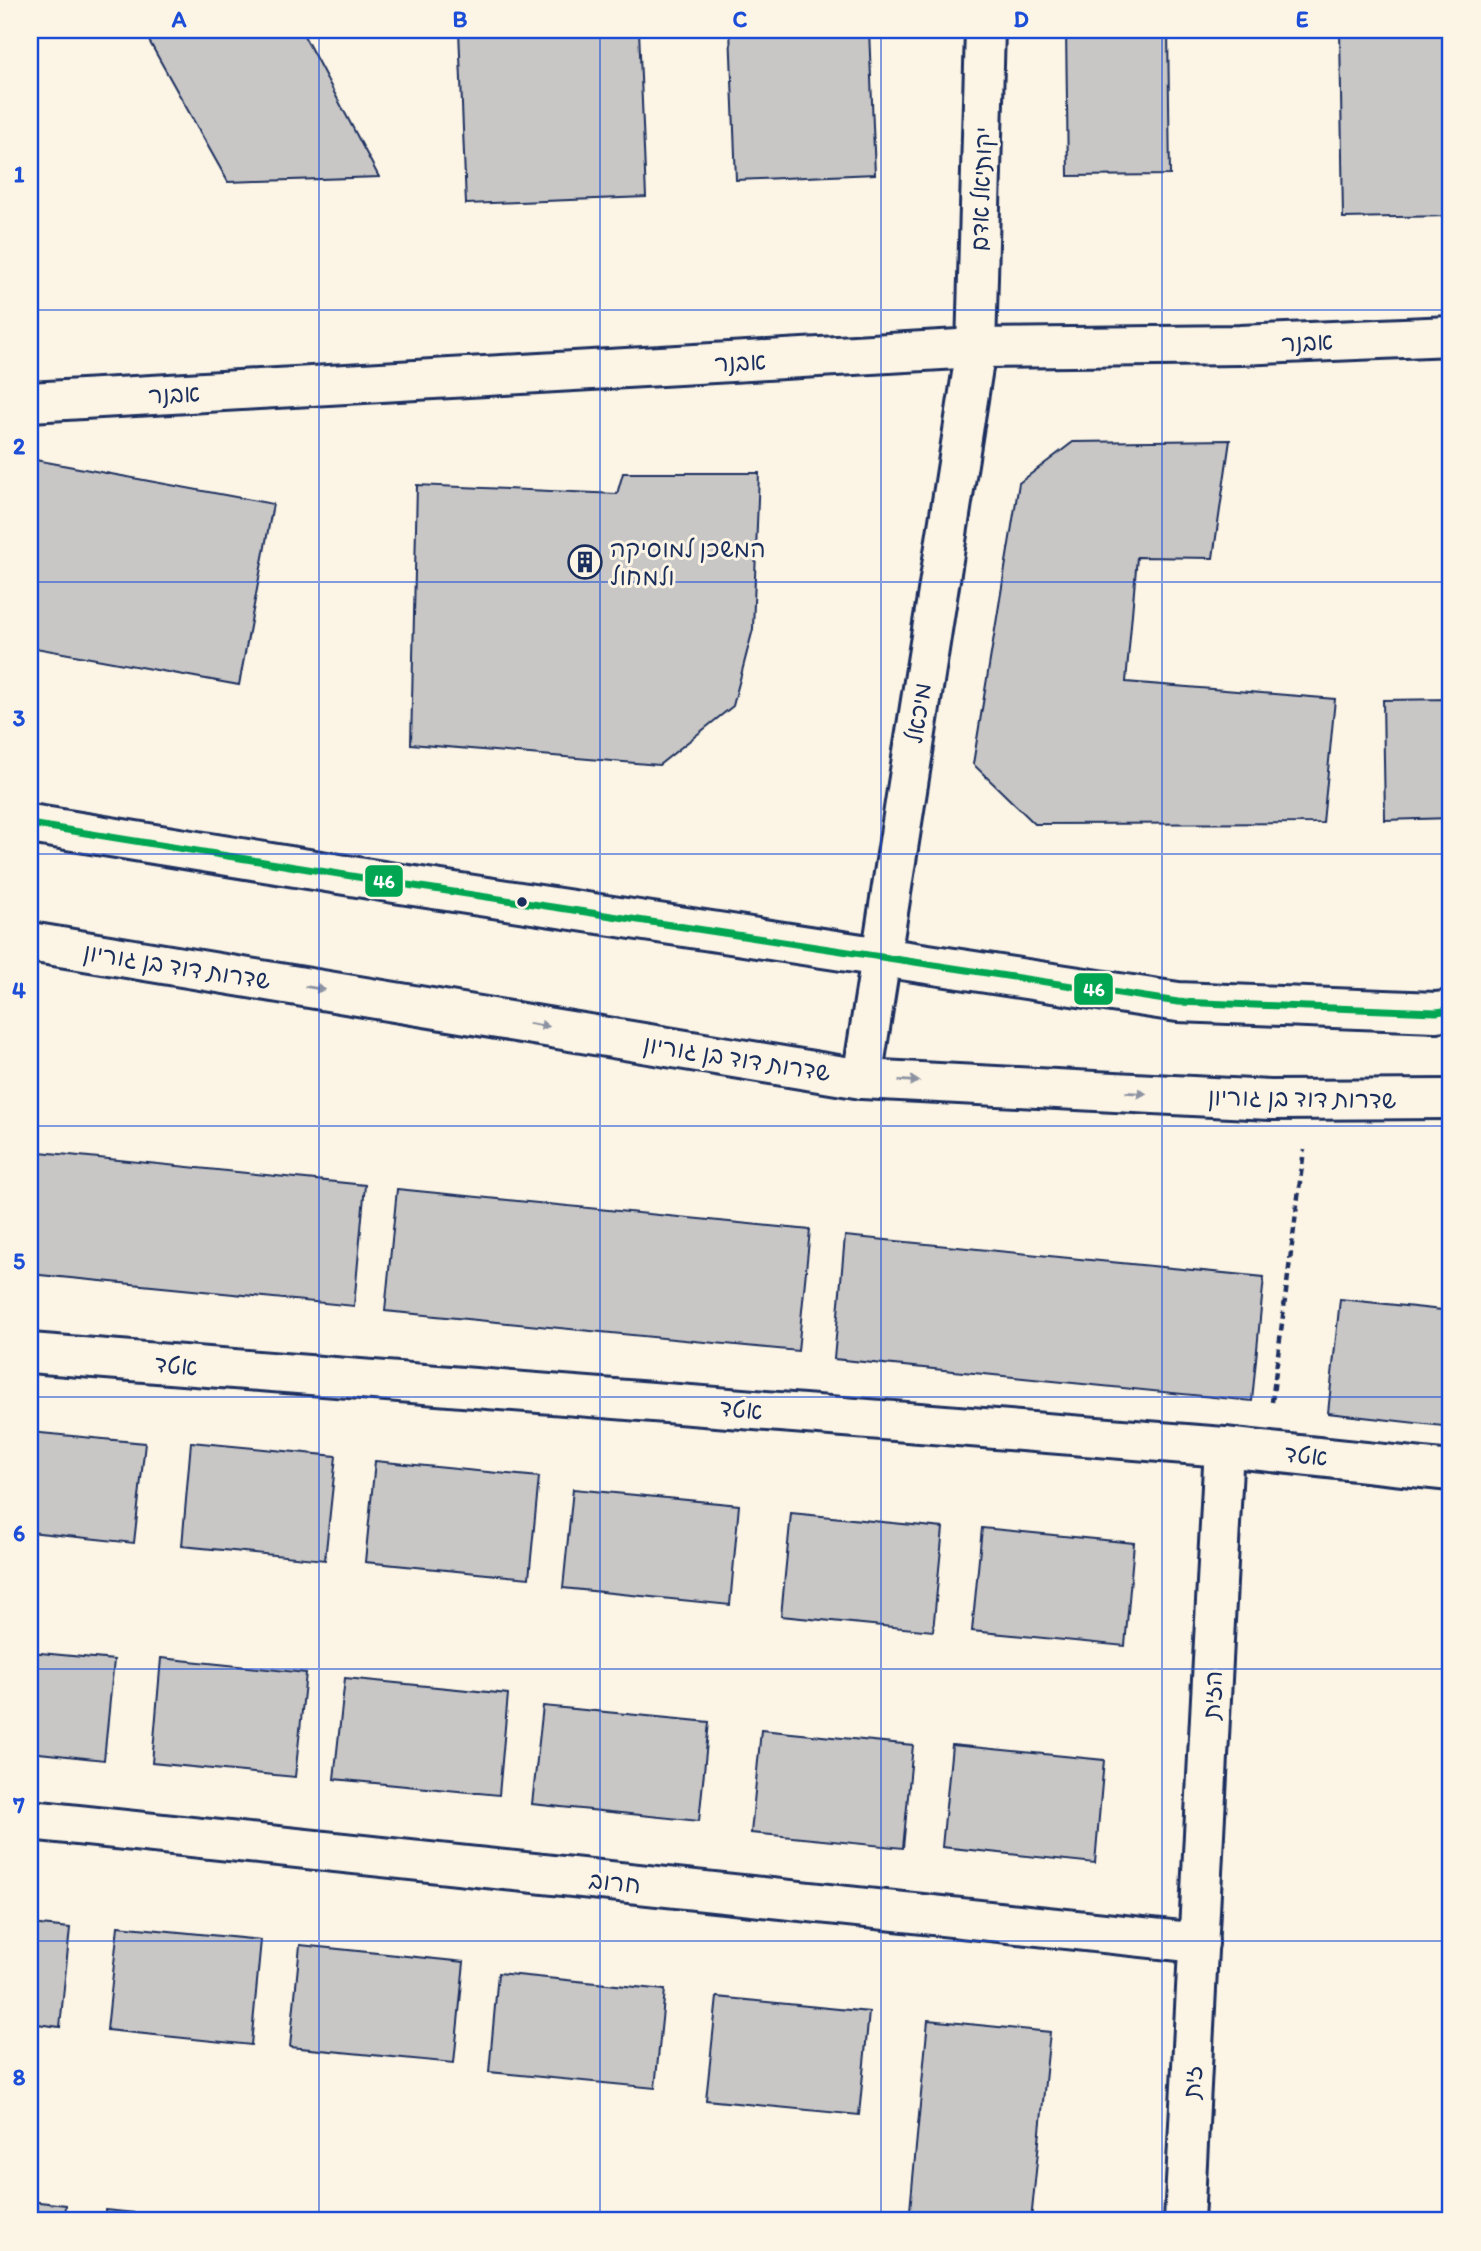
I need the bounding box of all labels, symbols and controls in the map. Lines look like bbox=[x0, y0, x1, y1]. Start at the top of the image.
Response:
text: A bbox=[171, 5, 187, 33]
text: B bbox=[453, 5, 468, 33]
text: C bbox=[733, 5, 748, 33]
text: D bbox=[1013, 5, 1029, 33]
text: E bbox=[1296, 5, 1309, 33]
street label: יקותיאל אדם bbox=[964, 126, 999, 252]
text: 1 bbox=[14, 160, 25, 188]
street label: אבנר bbox=[1280, 326, 1334, 358]
street label: אבנר bbox=[713, 346, 767, 378]
street label: אבנר bbox=[147, 378, 201, 410]
text: 2 bbox=[13, 432, 26, 460]
place label: המשכן למוסיקה ולמחול bbox=[610, 534, 766, 591]
building icon: המשכן למוסיקה ולמחול bbox=[566, 543, 604, 581]
street label: מיכאל bbox=[899, 681, 937, 745]
text: 3 bbox=[13, 704, 26, 732]
line badge: 46 bbox=[364, 864, 404, 898]
text: 46 bbox=[373, 870, 395, 893]
unlabelled marker bbox=[515, 895, 529, 909]
street label: שדרות דוד בן גוריון bbox=[81, 937, 273, 995]
line badge: 46 bbox=[1073, 972, 1114, 1006]
text: 4 bbox=[12, 976, 26, 1004]
text: 46 bbox=[1083, 978, 1105, 1001]
one-way arrow bbox=[304, 983, 326, 994]
one-way arrow bbox=[528, 1020, 550, 1031]
street label: שדרות דוד בן גוריון bbox=[641, 1029, 833, 1087]
one-way arrow bbox=[898, 1076, 920, 1087]
street label: שדרות דוד בן גוריון bbox=[1207, 1082, 1397, 1114]
one-way arrow bbox=[1126, 1088, 1148, 1099]
text: 5 bbox=[13, 1247, 25, 1275]
street label: אטד bbox=[153, 1349, 199, 1381]
street label: אטד bbox=[718, 1393, 764, 1425]
street label: אטד bbox=[1283, 1438, 1329, 1472]
text: 6 bbox=[13, 1519, 25, 1547]
street label: הזית bbox=[1196, 1670, 1228, 1722]
text: 7 bbox=[12, 1791, 25, 1819]
street label: חרוב bbox=[588, 1865, 642, 1899]
text: 8 bbox=[13, 2063, 26, 2091]
street label: זית bbox=[1177, 2065, 1207, 2101]

